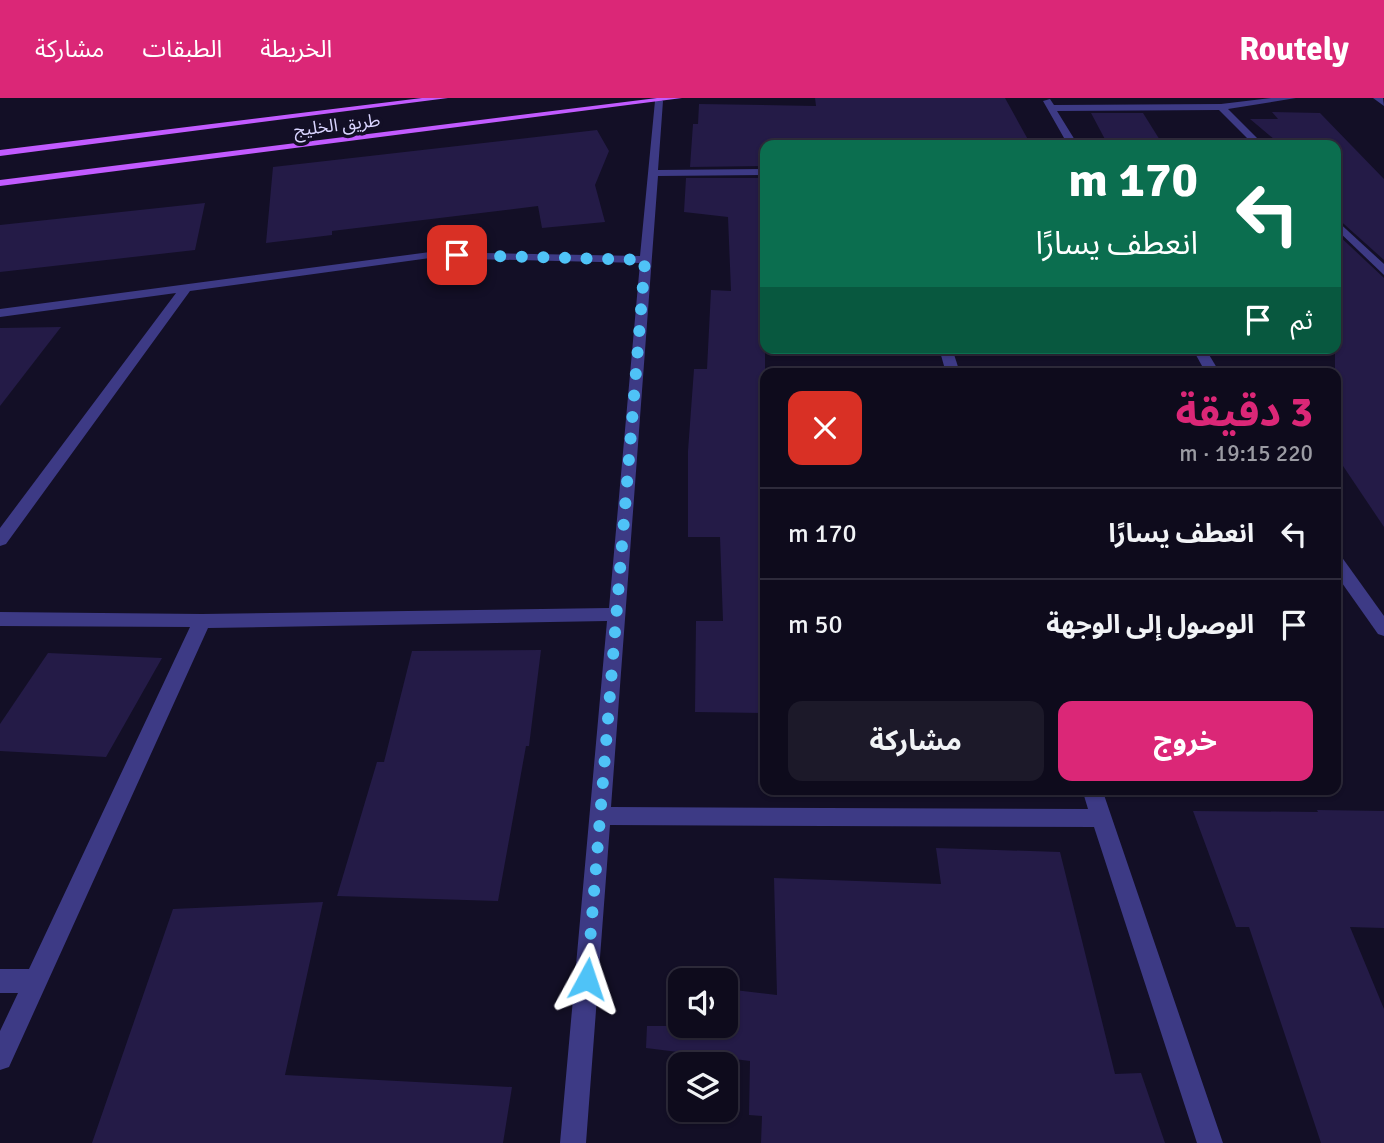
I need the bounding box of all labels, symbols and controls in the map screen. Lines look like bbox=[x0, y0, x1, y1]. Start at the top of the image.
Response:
text: Routely bbox=[1239, 29, 1349, 70]
text: مشاركة bbox=[35, 34, 104, 64]
text: الطبقات bbox=[142, 34, 222, 64]
text: الخريطة bbox=[260, 34, 332, 64]
street label: طريق الخليج bbox=[293, 109, 382, 143]
text: 170 m bbox=[1068, 150, 1198, 210]
icon: left bbox=[1222, 168, 1313, 259]
text: انعطف يسارًا bbox=[1036, 224, 1198, 263]
pin bbox=[427, 225, 487, 285]
icon: arrive bbox=[438, 236, 476, 274]
icon: arrive bbox=[1239, 301, 1277, 339]
text: ثم bbox=[1291, 305, 1313, 337]
text: 3 دقيقة bbox=[1175, 387, 1313, 438]
button: close bbox=[788, 391, 862, 465]
text: 220 m · 19:15 bbox=[1179, 439, 1313, 468]
icon: left bbox=[1275, 515, 1313, 553]
text: 170 m bbox=[788, 518, 857, 550]
text: انعطف يسارًا bbox=[1109, 518, 1254, 550]
icon: arrive bbox=[1275, 606, 1313, 644]
text: 50 m bbox=[788, 609, 843, 641]
text: الوصول إلى الوجهة bbox=[1046, 609, 1254, 641]
button: مشاركة bbox=[788, 701, 1044, 781]
button: خروج bbox=[1058, 701, 1313, 781]
position arrow bbox=[550, 942, 624, 1016]
map controls bbox=[668, 968, 738, 1122]
button: sound bbox=[668, 968, 738, 1038]
button: layers bbox=[668, 1052, 738, 1122]

